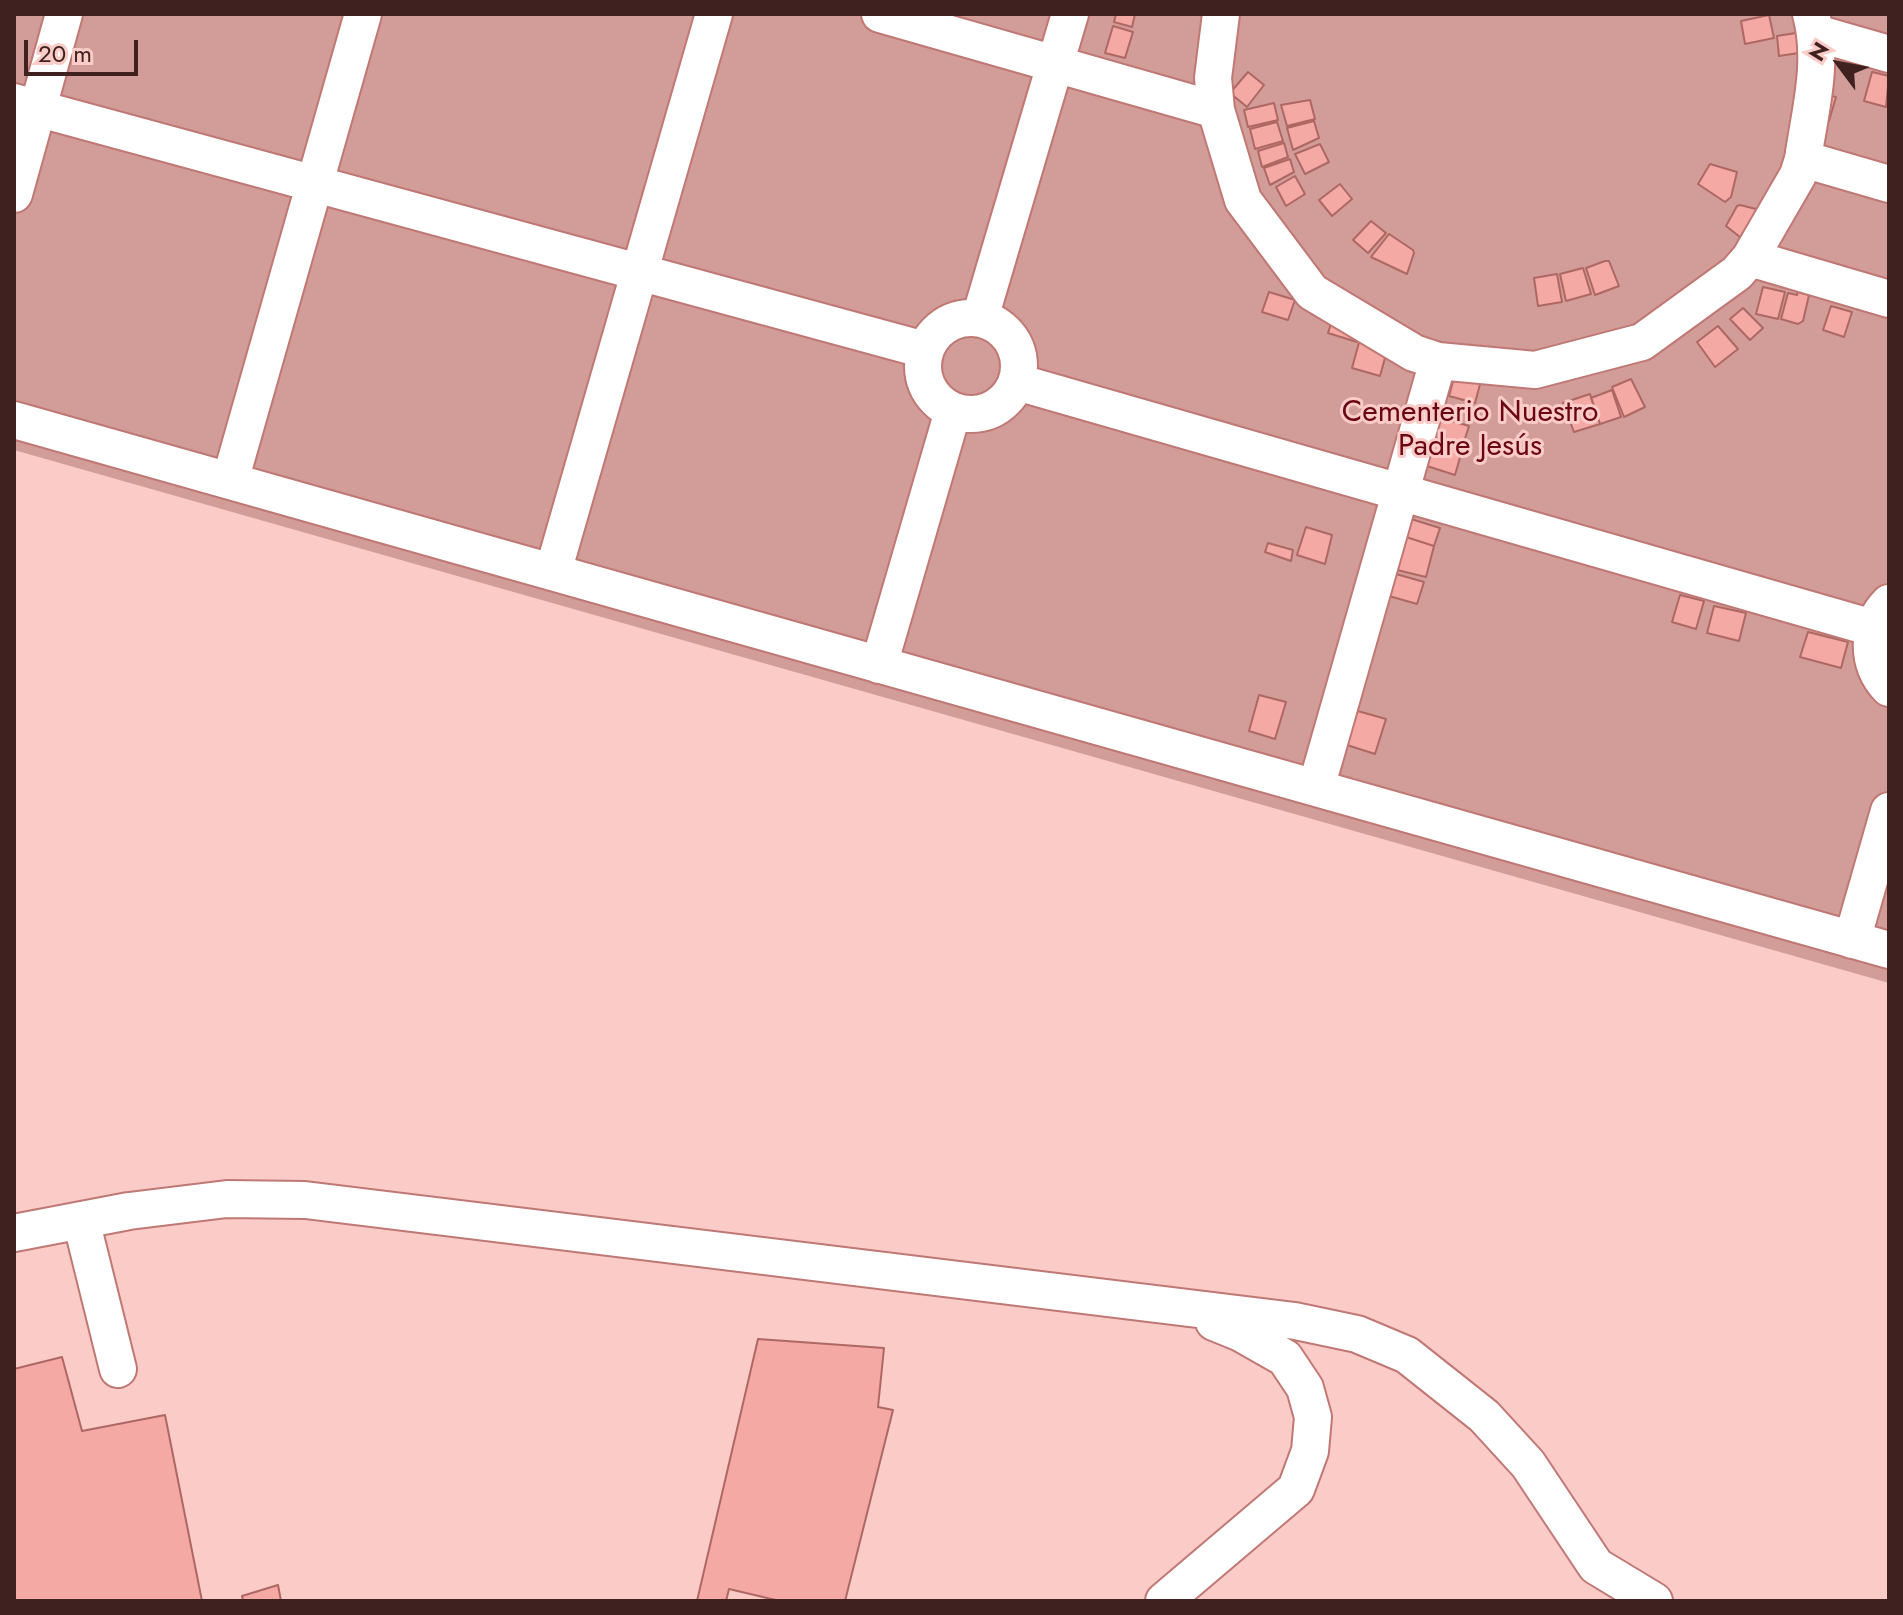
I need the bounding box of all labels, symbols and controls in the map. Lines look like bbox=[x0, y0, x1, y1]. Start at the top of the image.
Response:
scale bar bbox=[28, 24, 142, 74]
north arrow bbox=[1799, 24, 1879, 104]
text: N bbox=[1800, 35, 1837, 67]
text: 20 m bbox=[38, 36, 92, 71]
park label: Cementerio Nuestro Padre Jesús bbox=[1342, 396, 1598, 466]

